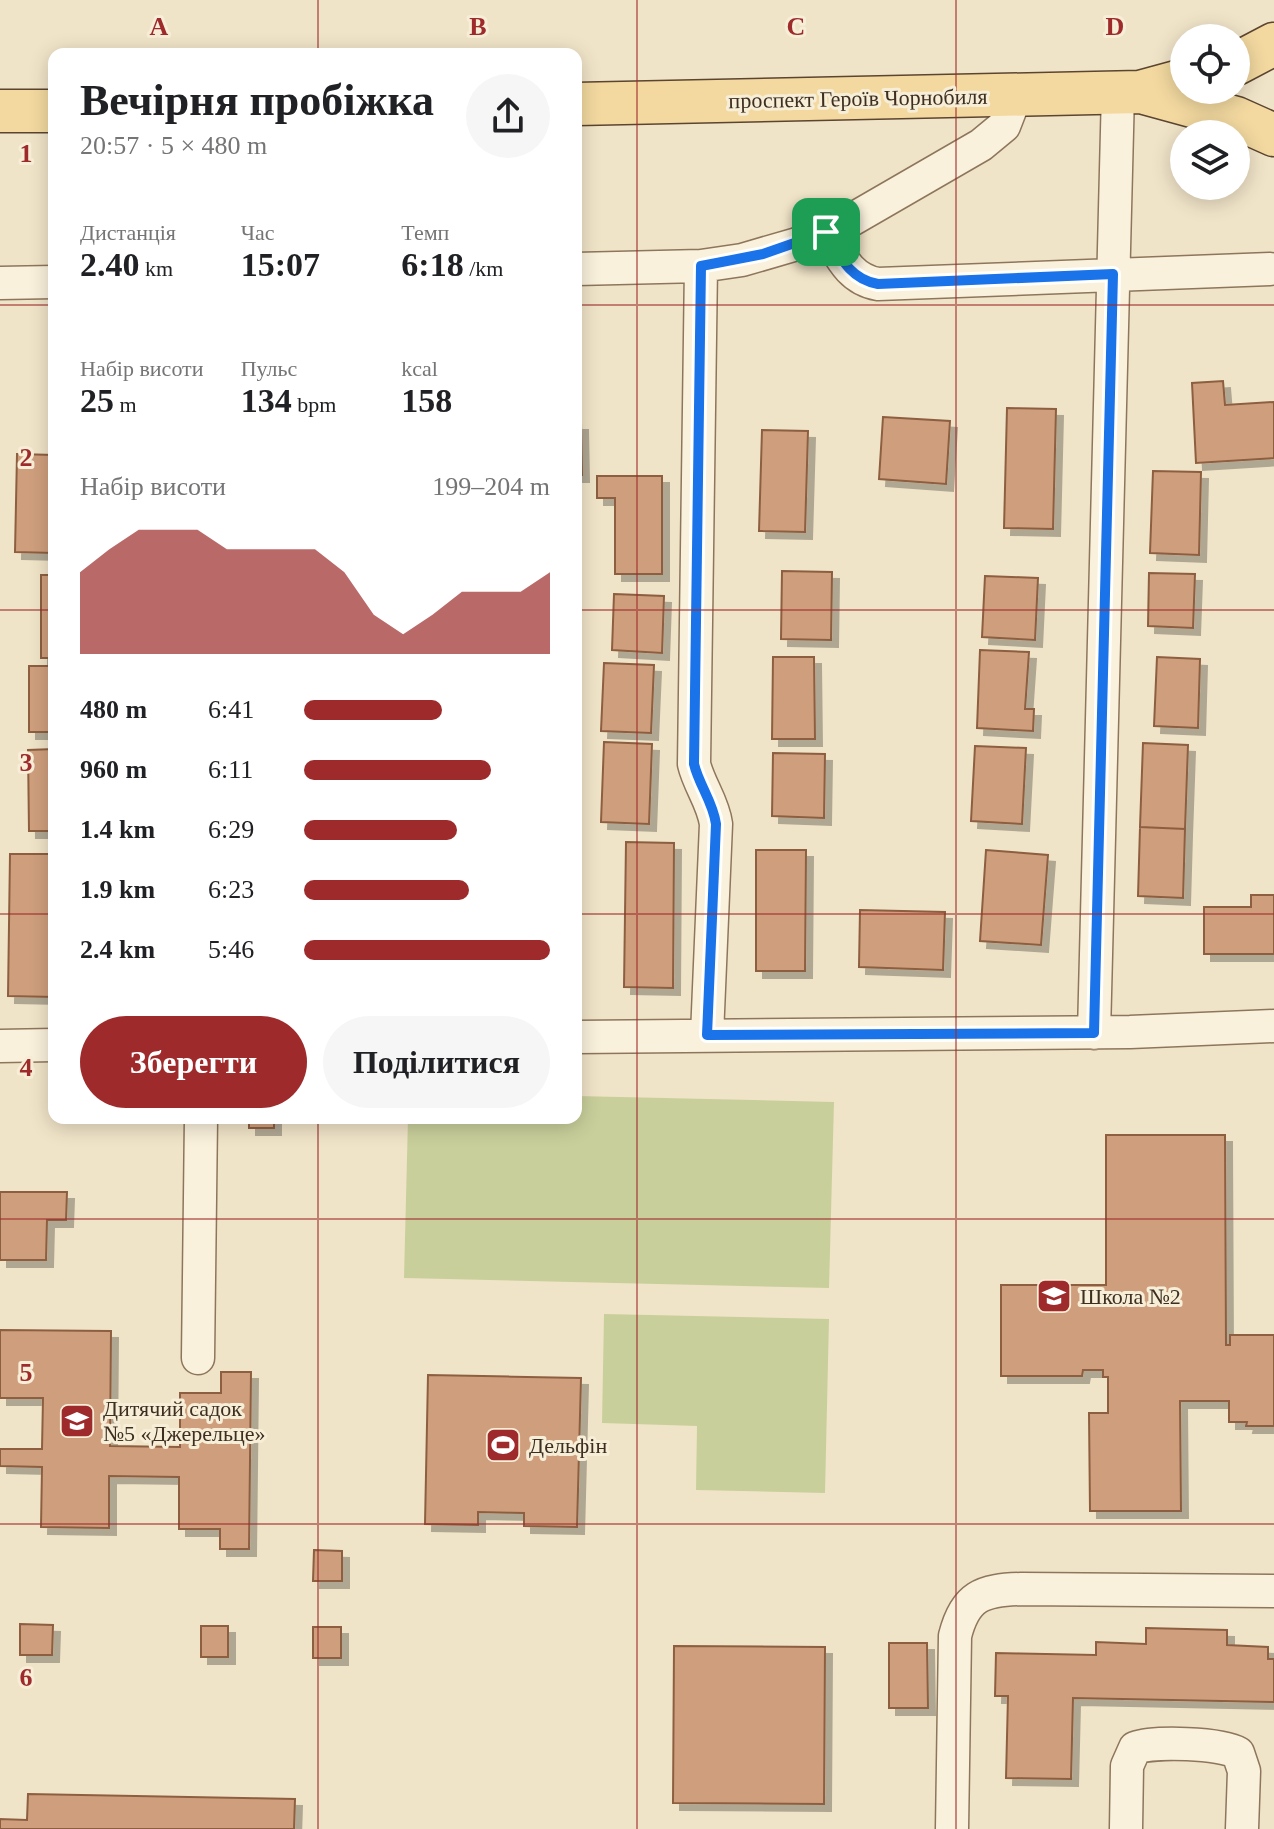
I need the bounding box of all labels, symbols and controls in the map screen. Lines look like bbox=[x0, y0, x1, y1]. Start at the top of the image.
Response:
text: A bbox=[150, 12, 169, 41]
text: B bbox=[469, 12, 487, 41]
text: C bbox=[787, 12, 805, 41]
text: D bbox=[1106, 12, 1124, 41]
map controls bbox=[1170, 24, 1250, 200]
button: locate bbox=[1170, 24, 1250, 104]
button: share bbox=[466, 74, 550, 158]
text: Вечірня пробіжка bbox=[80, 76, 434, 125]
street label: проспект Героїв Чорнобиля bbox=[728, 84, 988, 113]
button: layers bbox=[1170, 120, 1250, 200]
text: 20:57 · 5 × 480 m bbox=[80, 131, 267, 160]
text: 1 bbox=[20, 139, 33, 168]
pin bbox=[792, 198, 860, 266]
icon: arrive bbox=[804, 210, 848, 254]
text: Дистанція bbox=[80, 220, 176, 245]
text: Час bbox=[241, 220, 274, 245]
text: Темп bbox=[401, 220, 449, 245]
text: 2.40 bbox=[80, 246, 140, 283]
text: 15:07 bbox=[241, 246, 320, 283]
text: 6:18 bbox=[401, 246, 464, 283]
text: km bbox=[140, 256, 173, 281]
text: /km bbox=[464, 256, 503, 281]
text: Набір висоти bbox=[80, 356, 203, 381]
text: Пульс bbox=[241, 356, 297, 381]
text: kcal bbox=[401, 356, 438, 381]
text: 25 bbox=[80, 382, 114, 419]
text: 134 bbox=[241, 382, 292, 419]
text: 158 bbox=[401, 382, 452, 419]
text: m bbox=[114, 392, 137, 417]
text: bpm bbox=[292, 392, 336, 417]
text: 2 bbox=[20, 443, 33, 472]
text: Набір висоти bbox=[80, 472, 226, 501]
text: 199–204 m bbox=[432, 472, 550, 501]
text: 480 m bbox=[80, 695, 147, 724]
text: 6:41 bbox=[208, 695, 254, 724]
text: 3 bbox=[20, 748, 33, 777]
text: 960 m bbox=[80, 755, 147, 784]
text: 6:11 bbox=[208, 755, 253, 784]
text: 1.4 km bbox=[80, 815, 155, 844]
text: 6:29 bbox=[208, 815, 254, 844]
text: 1.9 km bbox=[80, 875, 155, 904]
text: 6:23 bbox=[208, 875, 254, 904]
text: 2.4 km bbox=[80, 935, 155, 964]
text: 5:46 bbox=[208, 935, 254, 964]
button: Зберегти bbox=[80, 1016, 307, 1108]
button: Поділитися bbox=[323, 1016, 550, 1108]
text: 4 bbox=[20, 1053, 33, 1082]
school or university icon: Школа №2 bbox=[1035, 1277, 1073, 1315]
place label: Школа №2 bbox=[1080, 1284, 1181, 1309]
text: 5 bbox=[20, 1358, 33, 1387]
place label: Дитячий садок №5 «Джерельце» bbox=[103, 1396, 266, 1446]
school or university icon: Дитячий садок №5 «Джерельце» bbox=[58, 1402, 96, 1440]
sports icon: Дельфін bbox=[484, 1426, 522, 1464]
place label: Дельфін bbox=[529, 1433, 607, 1458]
text: 6 bbox=[20, 1663, 33, 1692]

